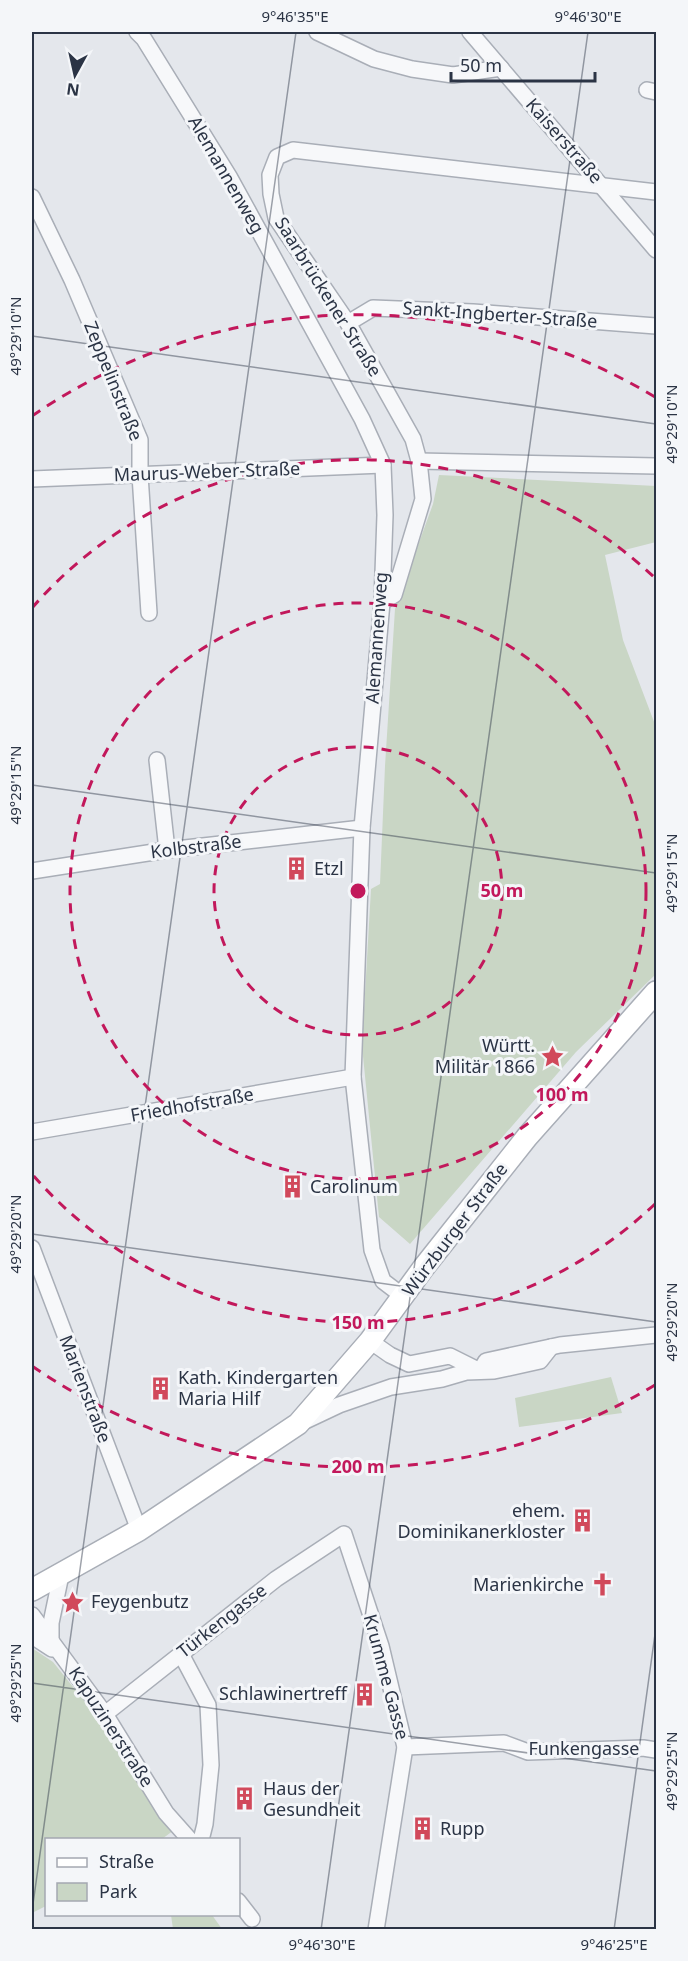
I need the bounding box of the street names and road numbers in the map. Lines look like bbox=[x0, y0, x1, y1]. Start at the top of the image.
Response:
street label: Kaiserstraße bbox=[521, 93, 609, 188]
street label: Alemannenweg bbox=[183, 111, 270, 238]
street label: Saarbrückener Straße bbox=[270, 212, 388, 381]
street label: Sankt-Ingberter-Straße bbox=[402, 295, 598, 333]
street label: Zeppelinstraße bbox=[79, 317, 149, 444]
street label: Maurus-Weber-Straße bbox=[113, 456, 301, 486]
street label: Alemannenweg bbox=[359, 571, 393, 705]
street label: Kolbstraße bbox=[149, 829, 243, 863]
street label: Friedhofstraße bbox=[128, 1081, 255, 1127]
street label: Würzburger Straße bbox=[396, 1158, 512, 1301]
street label: Marienstraße bbox=[54, 1331, 117, 1446]
street label: Türkengasse bbox=[172, 1578, 271, 1663]
street label: Krumme Gasse bbox=[359, 1611, 415, 1742]
street label: Kapuzinerstraße bbox=[64, 1662, 160, 1791]
street label: Funkengasse bbox=[528, 1736, 640, 1760]

